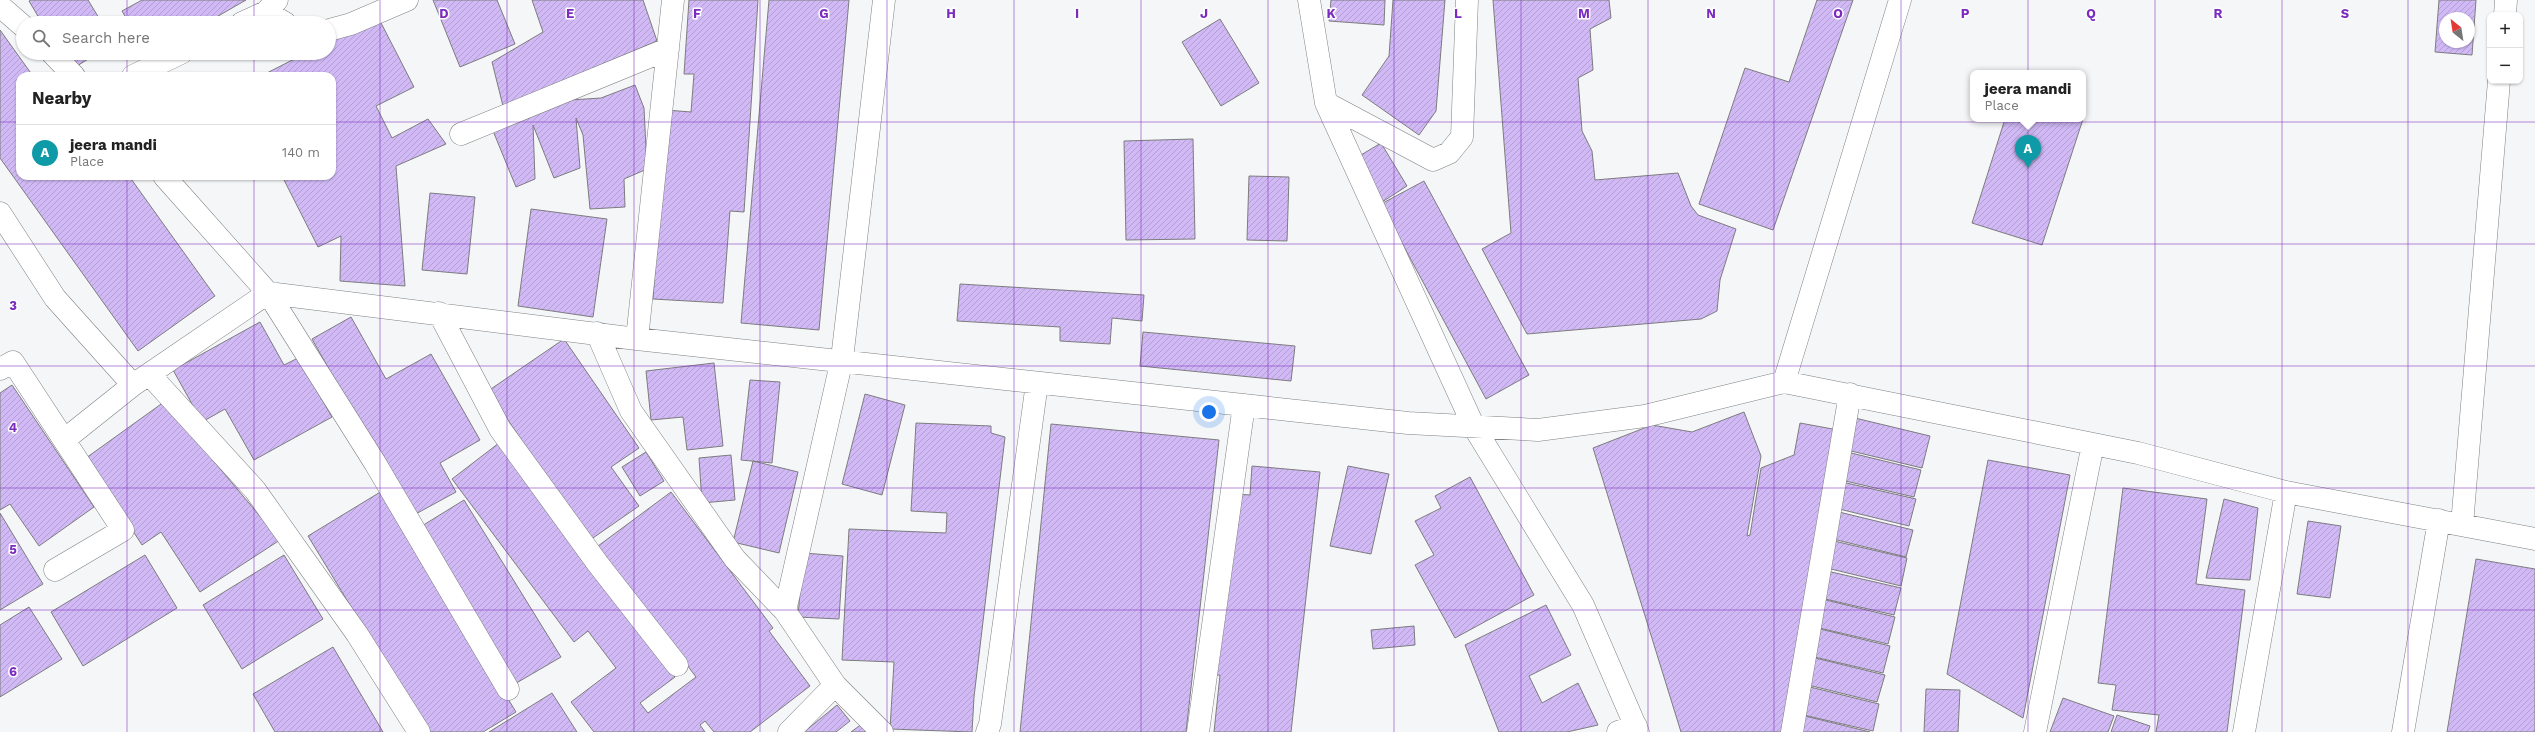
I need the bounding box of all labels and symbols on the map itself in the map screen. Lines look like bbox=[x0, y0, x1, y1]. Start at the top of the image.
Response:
text: D bbox=[439, 6, 449, 21]
text: E bbox=[566, 6, 574, 21]
text: F bbox=[693, 6, 701, 21]
text: G bbox=[819, 6, 829, 21]
text: H bbox=[946, 6, 956, 21]
text: I bbox=[1075, 6, 1079, 21]
text: J bbox=[1200, 6, 1208, 21]
text: K bbox=[1326, 6, 1336, 21]
text: L bbox=[1454, 6, 1462, 21]
text: M bbox=[1578, 6, 1590, 21]
text: N bbox=[1706, 6, 1716, 21]
text: O bbox=[1833, 6, 1843, 21]
text: P bbox=[1961, 6, 1970, 21]
text: Q bbox=[2086, 6, 2096, 21]
text: R bbox=[2214, 6, 2223, 21]
text: S bbox=[2341, 6, 2350, 21]
north arrow bbox=[2439, 12, 2475, 48]
pin: A bbox=[2015, 135, 2041, 168]
text: 3 bbox=[9, 298, 17, 313]
your location bbox=[1199, 402, 1219, 422]
text: 4 bbox=[9, 420, 18, 435]
text: 5 bbox=[9, 542, 17, 557]
text: 6 bbox=[9, 664, 17, 679]

